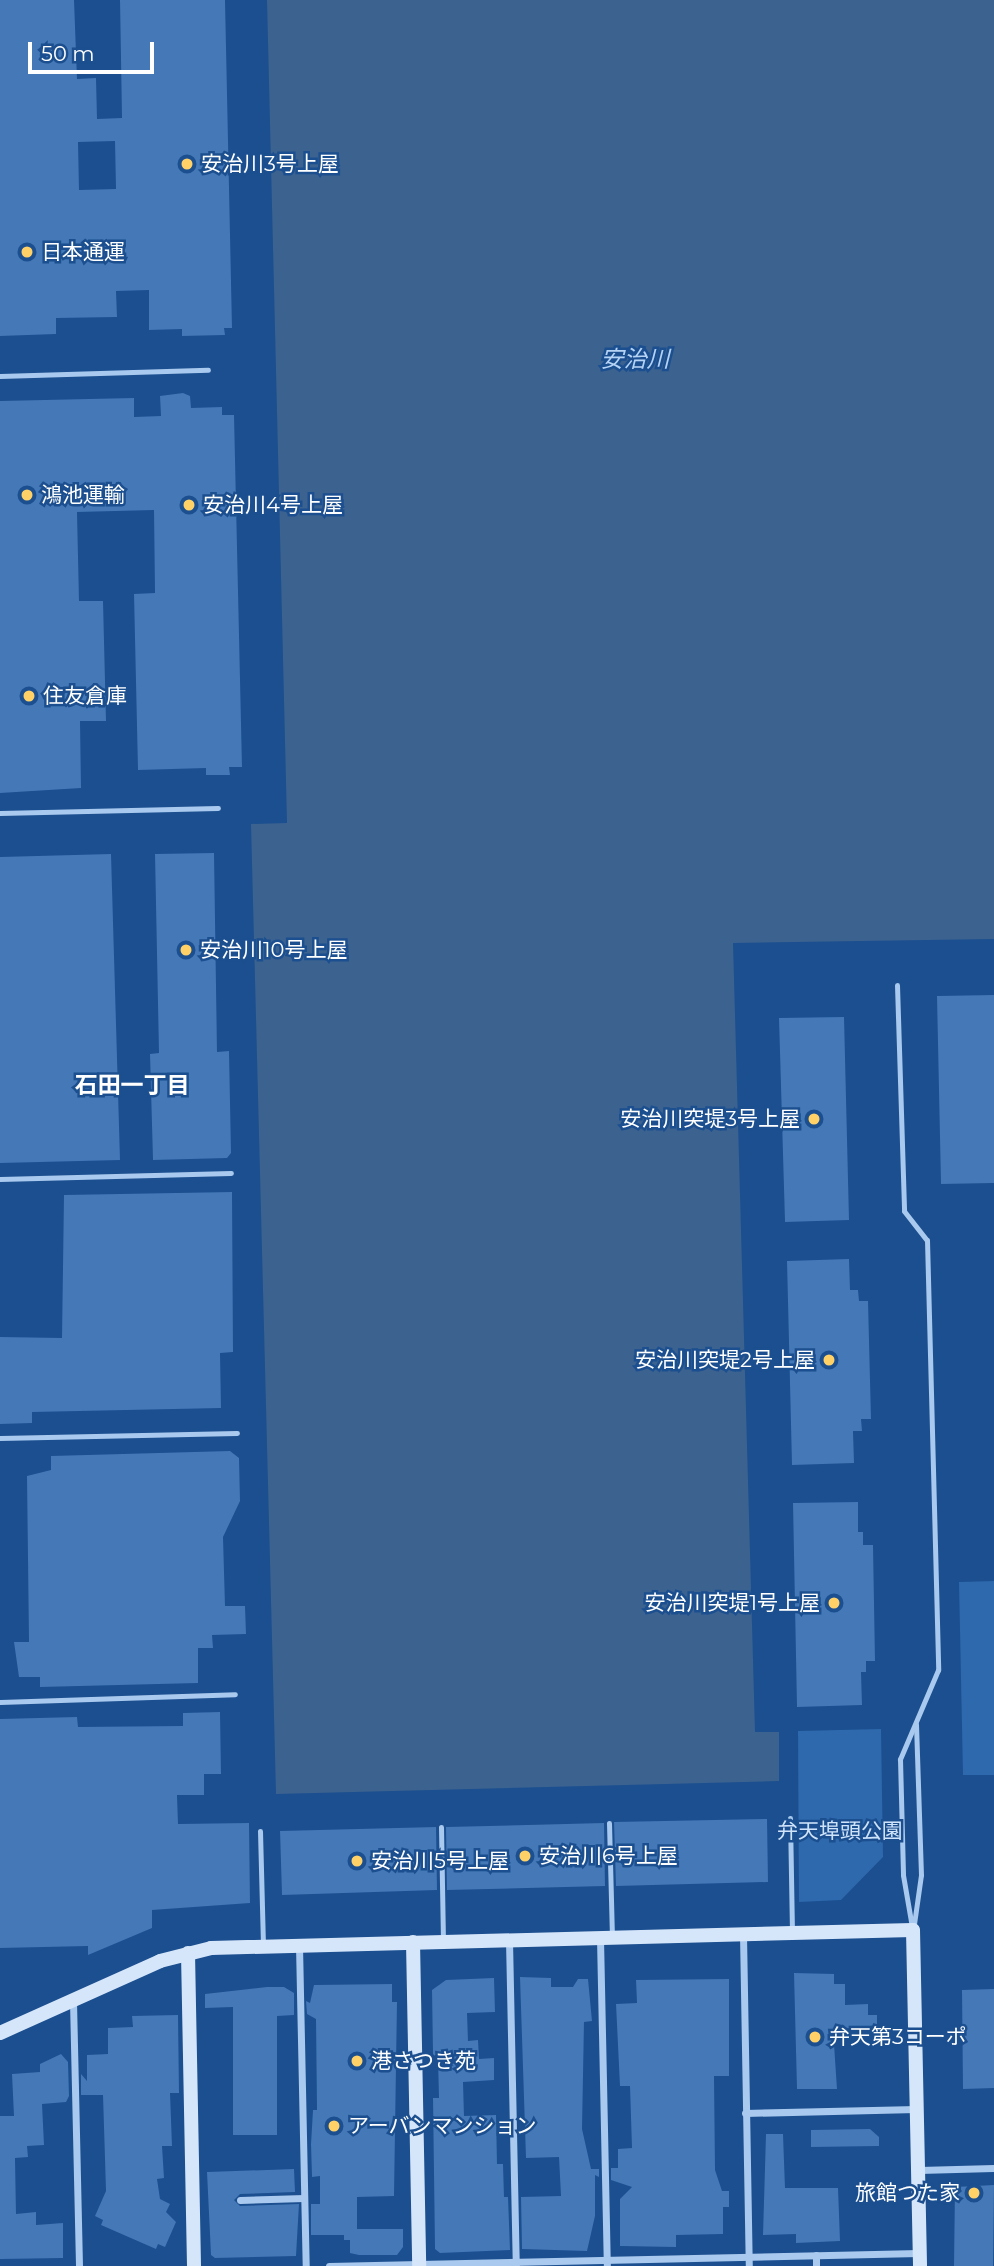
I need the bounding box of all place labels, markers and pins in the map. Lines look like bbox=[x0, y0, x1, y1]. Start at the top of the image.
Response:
place label: 安治川3号上屋 bbox=[201, 151, 339, 177]
marker: 安治川3号上屋 bbox=[179, 156, 195, 172]
place label: 日本通運 bbox=[41, 239, 125, 265]
marker: 日本通運 bbox=[19, 244, 35, 260]
place label: 鴻池運輸 bbox=[41, 482, 125, 508]
marker: 鴻池運輸 bbox=[19, 487, 35, 503]
place label: 安治川4号上屋 bbox=[203, 492, 343, 518]
marker: 安治川4号上屋 bbox=[181, 497, 197, 513]
place label: 住友倉庫 bbox=[43, 683, 127, 709]
marker: 住友倉庫 bbox=[21, 688, 37, 704]
place label: 安治川10号上屋 bbox=[200, 937, 347, 963]
marker: 安治川10号上屋 bbox=[178, 942, 194, 958]
place label: 安治川突堤3号上屋 bbox=[620, 1106, 800, 1132]
marker: 安治川突堤3号上屋 bbox=[806, 1111, 822, 1127]
place label: 安治川突堤2号上屋 bbox=[635, 1347, 815, 1373]
marker: 安治川突堤2号上屋 bbox=[821, 1352, 837, 1368]
place label: 安治川突堤1号上屋 bbox=[644, 1590, 820, 1616]
marker: 安治川突堤1号上屋 bbox=[826, 1595, 842, 1611]
place label: 安治川6号上屋 bbox=[539, 1843, 678, 1869]
place label: 安治川5号上屋 bbox=[371, 1848, 509, 1874]
marker: 安治川6号上屋 bbox=[517, 1848, 533, 1864]
marker: 安治川5号上屋 bbox=[349, 1853, 365, 1869]
place label: 弁天第3コーポ bbox=[829, 2024, 967, 2050]
marker: 弁天第3コーポ bbox=[807, 2029, 823, 2045]
place label: 港さつき苑 bbox=[371, 2048, 476, 2074]
marker: 港さつき苑 bbox=[349, 2053, 365, 2069]
place label: アーバンマンション bbox=[348, 2113, 536, 2139]
marker: アーバンマンション bbox=[326, 2118, 342, 2134]
place label: 旅館つた家 bbox=[855, 2180, 960, 2206]
marker: 旅館つた家 bbox=[966, 2185, 982, 2201]

